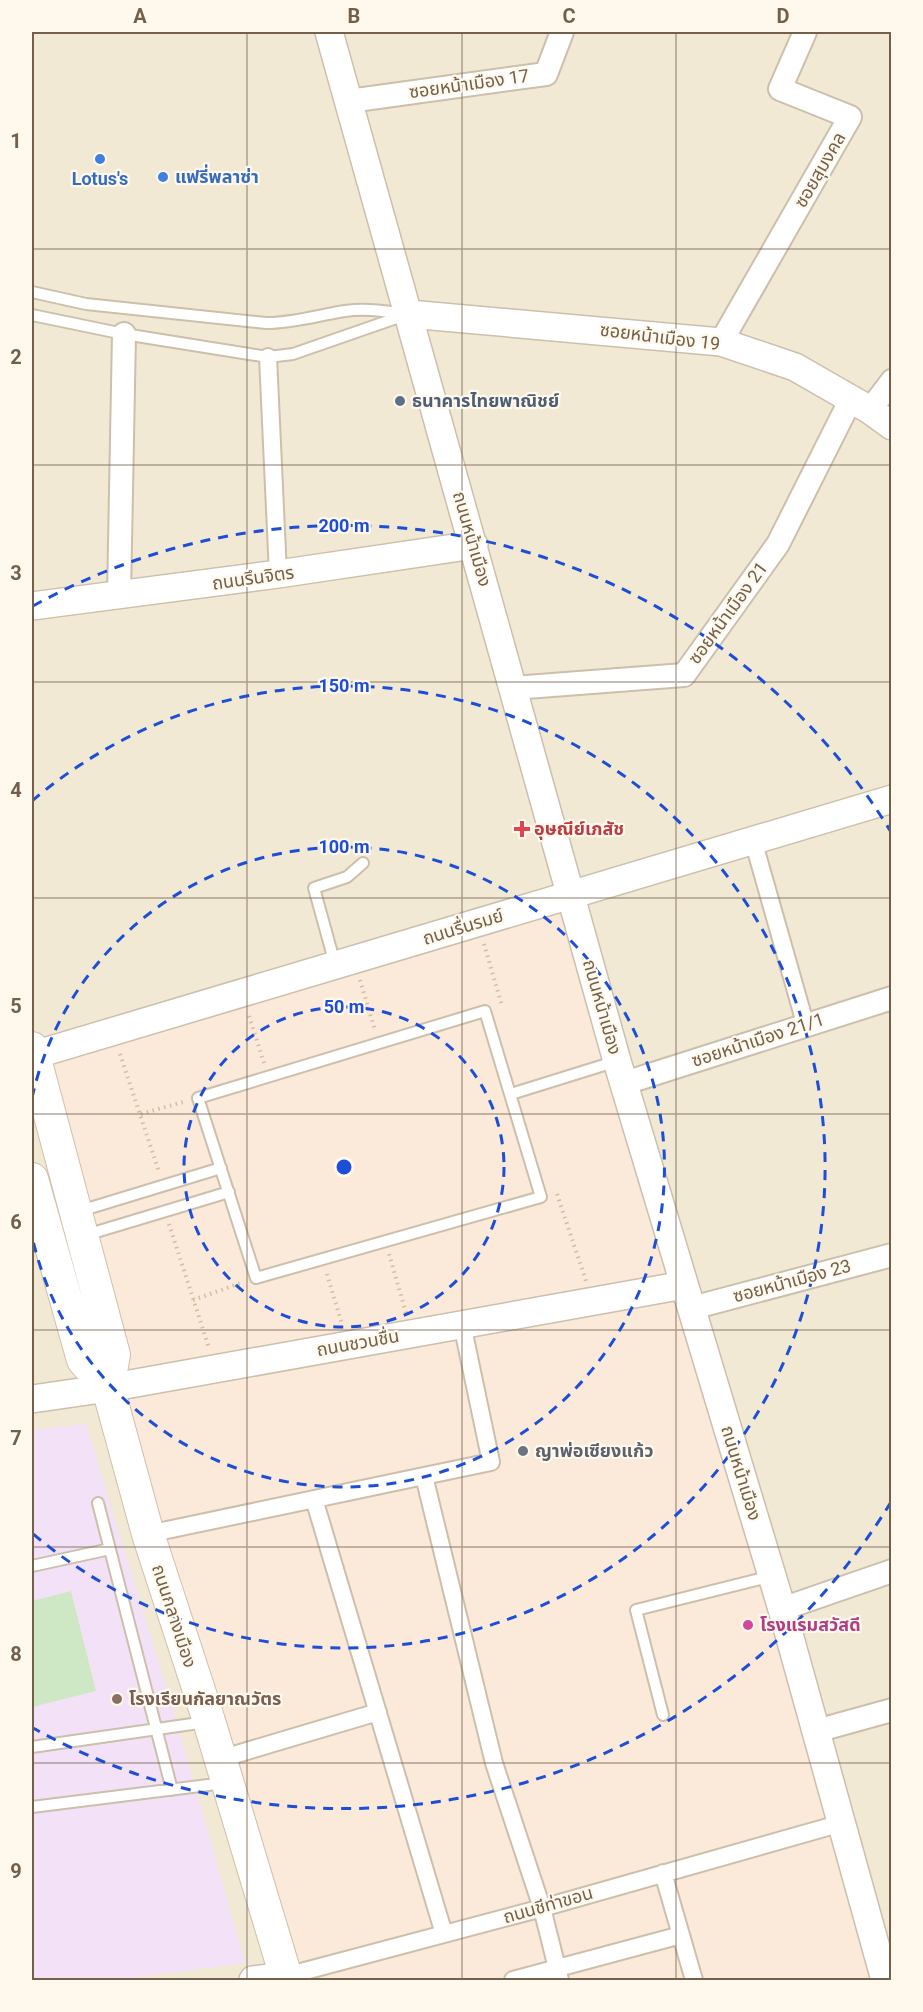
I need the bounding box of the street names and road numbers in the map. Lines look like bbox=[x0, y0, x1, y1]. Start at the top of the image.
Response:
street label: ซอยหน้าเมือง 17 bbox=[408, 65, 530, 102]
street label: ซอยสุมงคล bbox=[790, 128, 850, 212]
street label: ซอยหน้าเมือง 19 bbox=[599, 319, 721, 354]
street label: ถนนหน้าเมือง bbox=[449, 489, 496, 589]
street label: ซอยหน้าเมือง 21 bbox=[684, 558, 772, 668]
street label: ถนนรึนจิตร bbox=[211, 561, 295, 594]
street label: ถนนรื่นรมย์ bbox=[419, 902, 506, 949]
street label: ถนนหน้าเมือง bbox=[579, 957, 626, 1057]
street label: ซอยหน้าเมือง 21/1 bbox=[689, 1008, 827, 1071]
street label: ซอยหน้าเมือง 23 bbox=[731, 1255, 853, 1306]
street label: ถนนชวนชื่น bbox=[315, 1323, 401, 1360]
street label: ถนนหน้าเมือง bbox=[717, 1423, 766, 1523]
street label: ถนนกลางเมือง bbox=[148, 1562, 201, 1670]
street label: ถนนชีท่าขอน bbox=[501, 1882, 595, 1927]

